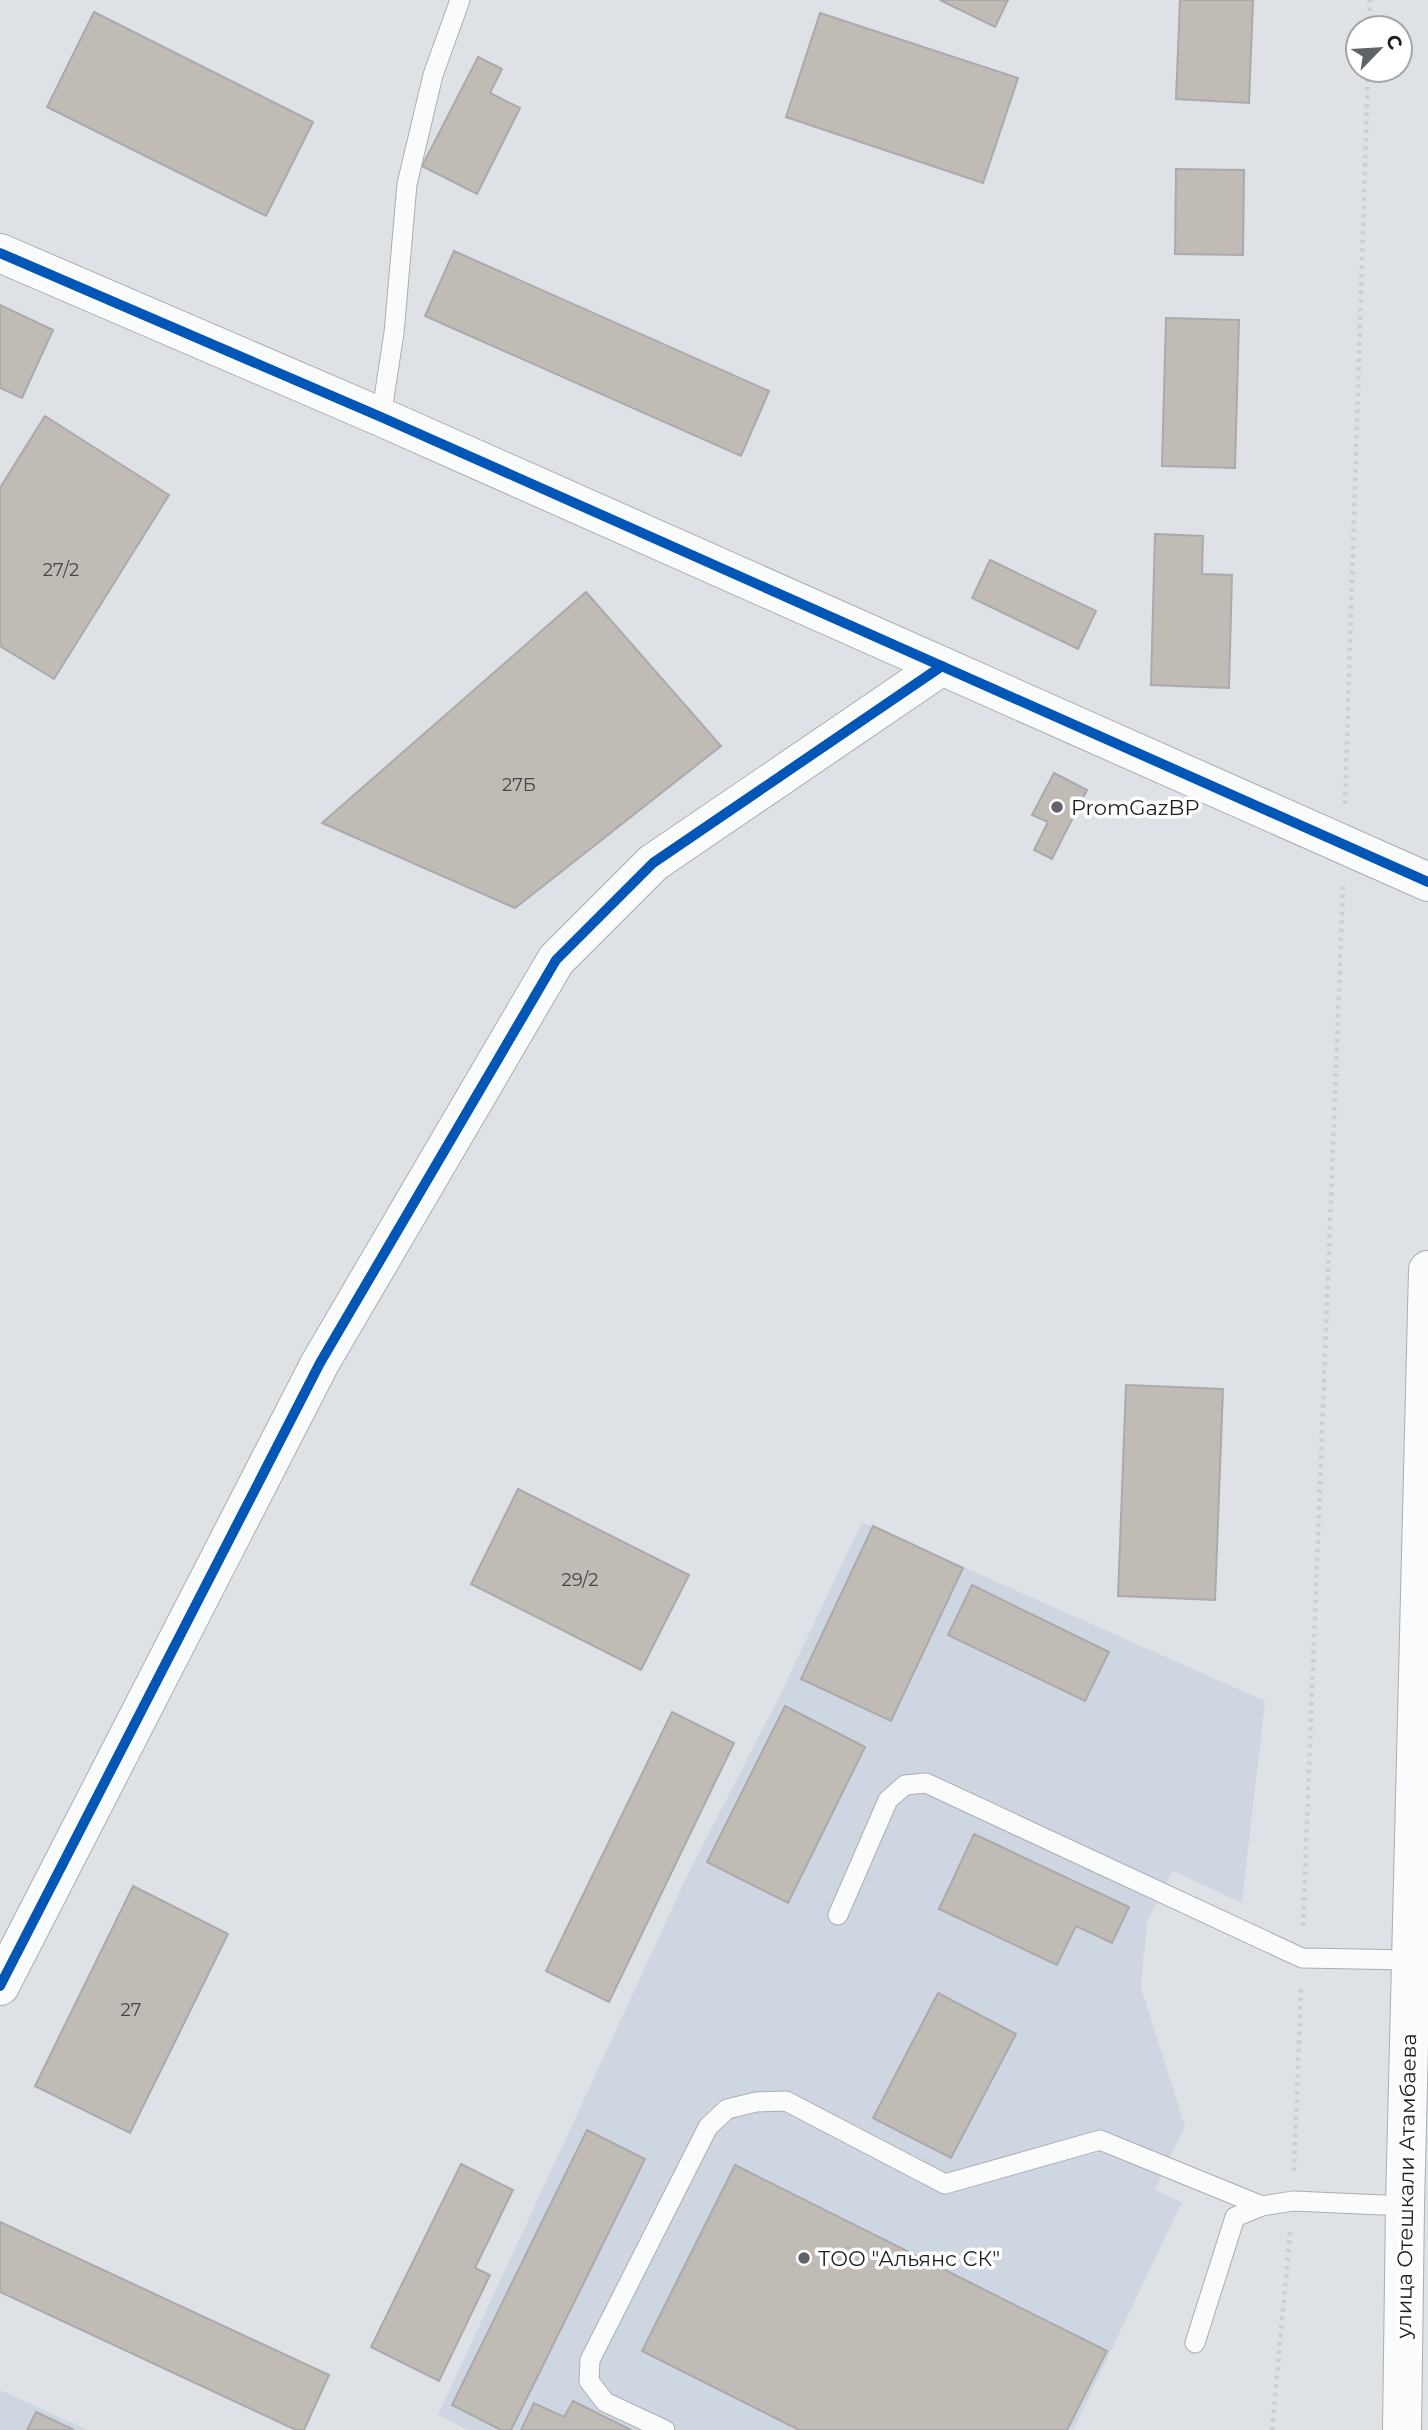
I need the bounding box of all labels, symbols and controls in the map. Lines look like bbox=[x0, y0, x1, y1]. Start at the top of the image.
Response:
north arrow bbox=[1344, 14, 1414, 84]
text: С bbox=[1381, 31, 1407, 53]
house number: 27/2 bbox=[43, 559, 79, 581]
house number: 27Б bbox=[502, 774, 536, 796]
place label: PromGazBP bbox=[1071, 795, 1199, 820]
marker: PromGazBP bbox=[1049, 799, 1065, 815]
house number: 29/2 bbox=[561, 1569, 599, 1591]
house number: 27 bbox=[121, 1999, 141, 2021]
street label: улица Отешкали Атамбаева bbox=[1391, 2033, 1421, 2340]
place label: ТОО "Альянс СК" bbox=[818, 2246, 1000, 2271]
marker: ТОО "Альянс СК" bbox=[796, 2250, 812, 2266]

